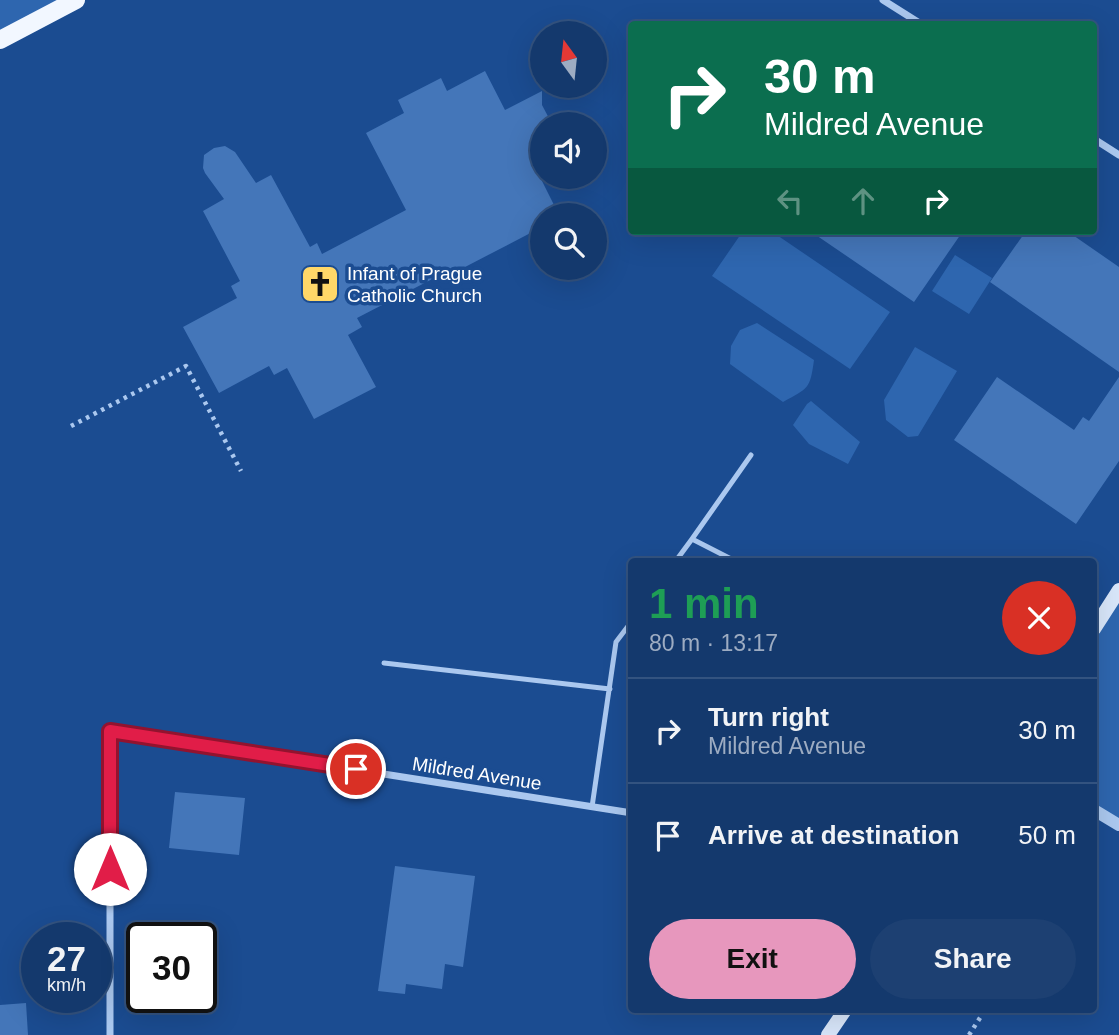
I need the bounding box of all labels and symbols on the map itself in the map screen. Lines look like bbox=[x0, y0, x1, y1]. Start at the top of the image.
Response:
north arrow bbox=[530, 21, 607, 98]
church icon: Infant of Prague Catholic Church bbox=[299, 263, 341, 305]
place label: Infant of Prague Catholic Church bbox=[347, 263, 482, 306]
pin bbox=[326, 739, 386, 799]
street label: Mildred Avenue bbox=[411, 753, 543, 794]
position arrow bbox=[73, 832, 147, 906]
speed limit sign: 30 bbox=[126, 922, 217, 1013]

